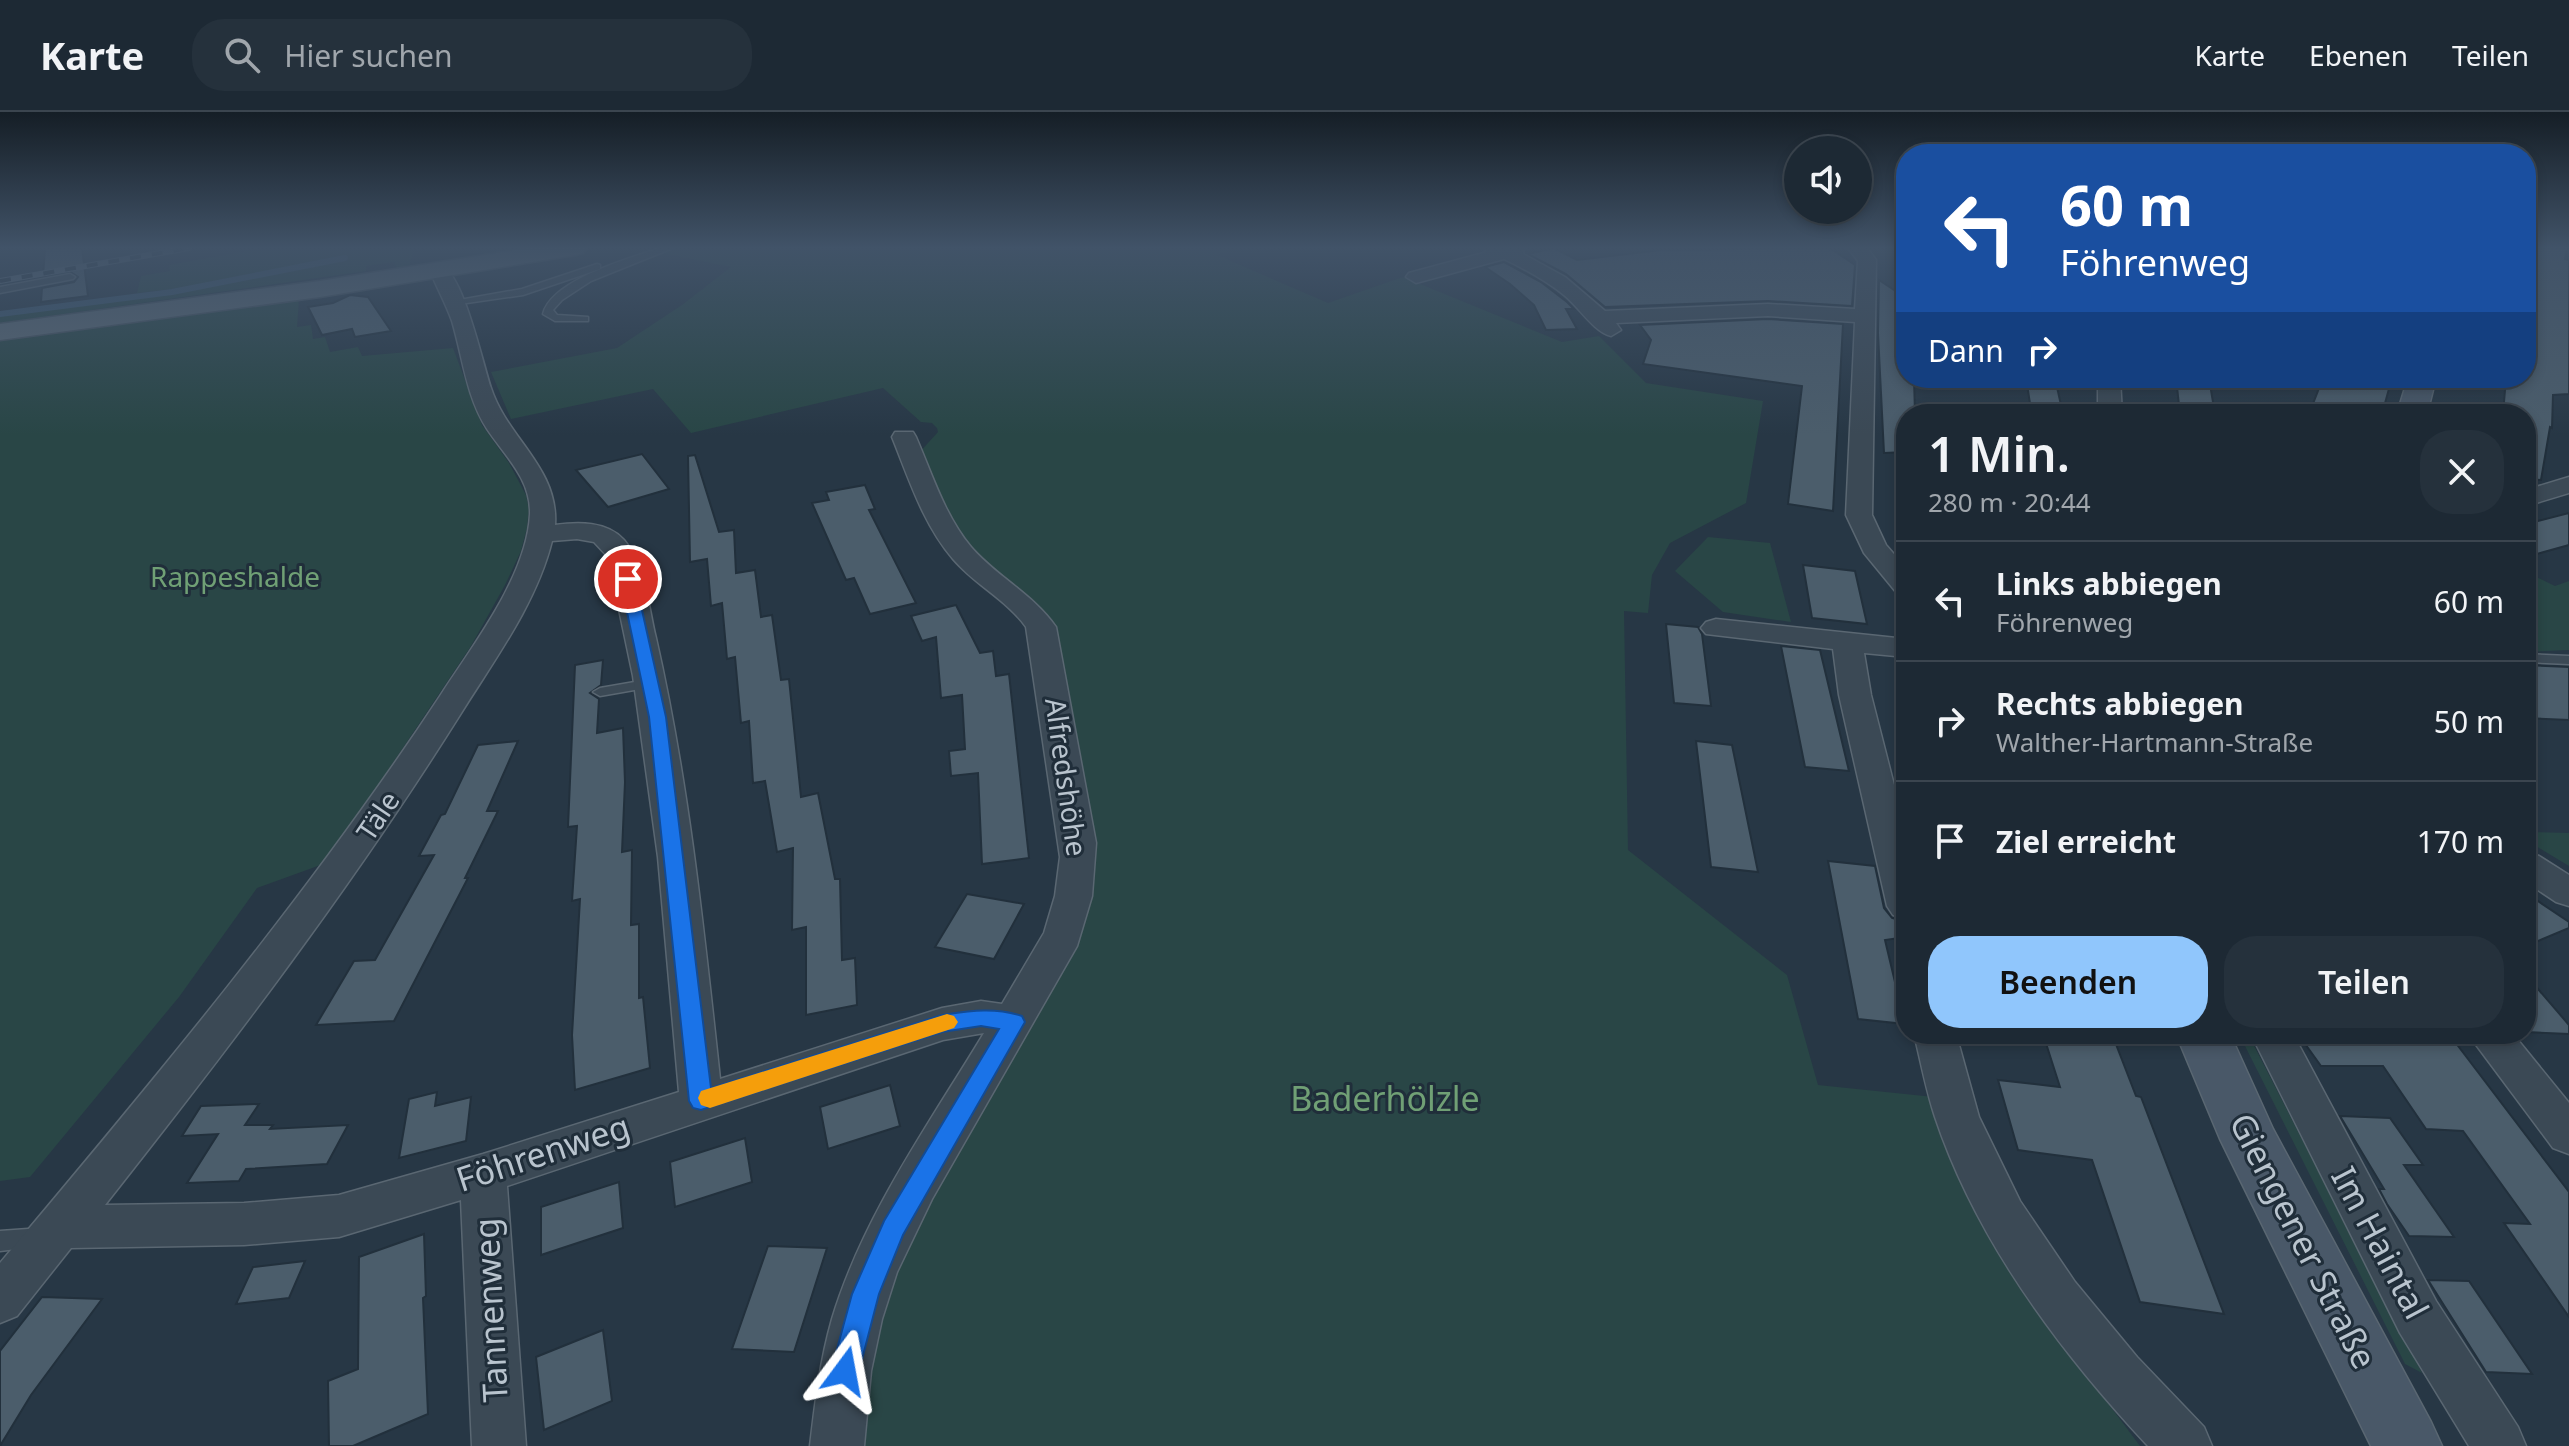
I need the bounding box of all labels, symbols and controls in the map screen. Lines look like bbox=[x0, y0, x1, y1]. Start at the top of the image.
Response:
search box bbox=[192, 19, 752, 91]
text: Karte bbox=[40, 29, 144, 81]
icon: search bbox=[220, 33, 264, 77]
text: Hier suchen bbox=[284, 35, 453, 76]
text: Karte bbox=[2195, 36, 2265, 74]
text: Ebenen bbox=[2309, 36, 2408, 74]
text: Teilen bbox=[2452, 36, 2529, 74]
map controls bbox=[1784, 136, 1872, 224]
button: sound bbox=[1784, 136, 1872, 224]
text: 60 m bbox=[2060, 166, 2193, 242]
icon: left bbox=[1928, 176, 2032, 280]
text: Föhrenweg bbox=[2060, 238, 2250, 287]
icon: right bbox=[2020, 328, 2064, 372]
text: Dann bbox=[1928, 330, 2004, 371]
text: 1 Min. bbox=[1928, 421, 2070, 486]
button: close bbox=[2420, 430, 2504, 514]
text: 280 m · 20:44 bbox=[1928, 484, 2091, 520]
pin bbox=[594, 545, 662, 613]
park label: Rappeshalde bbox=[150, 557, 320, 595]
icon: arrive bbox=[606, 557, 650, 601]
text: Links abbiegen bbox=[1996, 563, 2222, 604]
icon: left bbox=[1928, 579, 1972, 623]
text: 60 m bbox=[2434, 581, 2504, 622]
text: Föhrenweg bbox=[1996, 604, 2133, 640]
text: Rechts abbiegen bbox=[1996, 683, 2244, 724]
street label: Alfredshöhe bbox=[1037, 695, 1097, 858]
icon: right bbox=[1928, 699, 1972, 743]
text: 50 m bbox=[2434, 701, 2504, 742]
text: Walther-Hartmann-Straße bbox=[1996, 724, 2313, 760]
street label: Täle bbox=[347, 783, 407, 848]
icon: arrive bbox=[1928, 819, 1972, 863]
text: Ziel erreicht bbox=[1996, 821, 2176, 862]
text: 170 m bbox=[2417, 821, 2504, 862]
button: Beenden bbox=[1928, 936, 2208, 1028]
button: Teilen bbox=[2224, 936, 2504, 1028]
park label: Baderhölzle bbox=[1290, 1075, 1480, 1121]
street label: Föhrenweg bbox=[450, 1102, 635, 1202]
street label: Giengener Straße bbox=[2220, 1105, 2388, 1376]
street label: Im Haintal bbox=[2322, 1158, 2440, 1327]
street label: Tannenweg bbox=[462, 1217, 518, 1403]
position arrow bbox=[803, 1329, 887, 1413]

